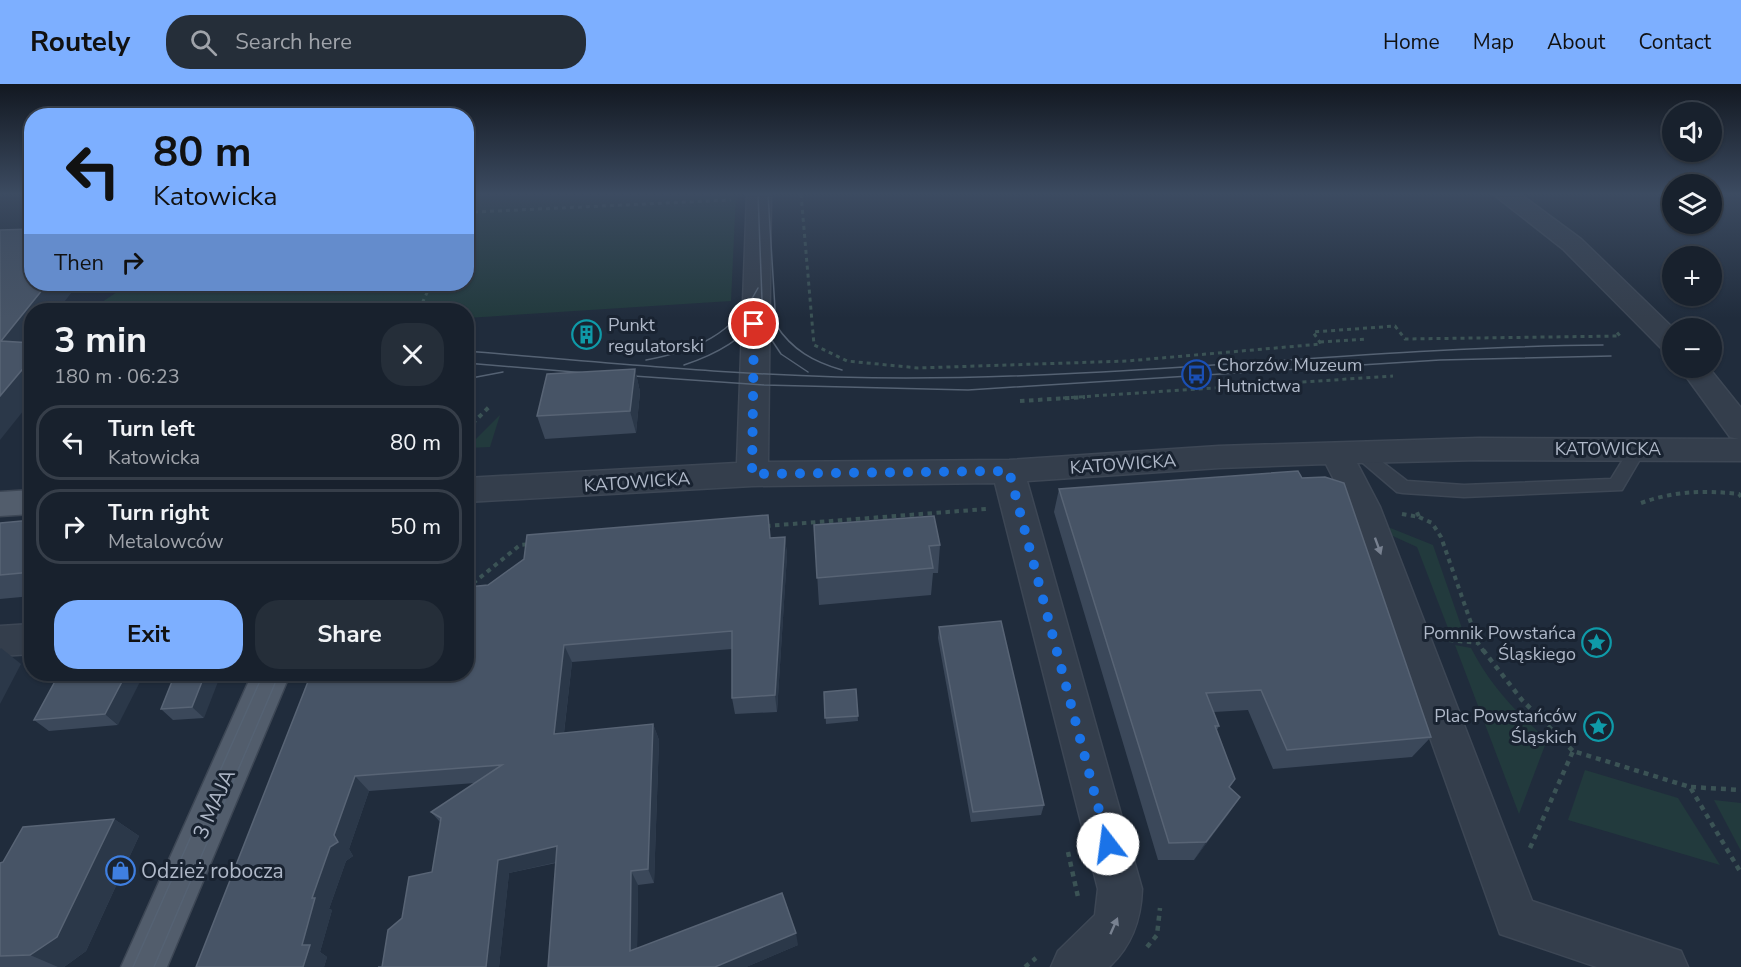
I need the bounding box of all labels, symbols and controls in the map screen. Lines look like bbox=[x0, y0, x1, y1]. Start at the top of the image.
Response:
search box bbox=[166, 15, 586, 69]
text: Routely bbox=[30, 23, 130, 61]
icon: search bbox=[187, 26, 220, 59]
text: Search here bbox=[235, 27, 352, 57]
text: Home bbox=[1383, 28, 1440, 56]
text: Map bbox=[1473, 28, 1514, 56]
text: About bbox=[1547, 28, 1605, 56]
text: Contact bbox=[1638, 28, 1711, 56]
map controls bbox=[1662, 102, 1722, 378]
button: sound bbox=[1662, 102, 1722, 162]
text: 80 m bbox=[153, 124, 252, 181]
icon: left bbox=[54, 132, 132, 210]
button: layers bbox=[1662, 174, 1722, 234]
text: Katowicka bbox=[153, 178, 277, 215]
icon: right bbox=[116, 246, 149, 279]
button: + bbox=[1662, 246, 1722, 306]
text: Then bbox=[54, 248, 104, 278]
pin bbox=[728, 298, 779, 349]
icon: arrive bbox=[737, 307, 770, 340]
place label: Punkt regulatorski bbox=[608, 313, 704, 358]
text: 3 min bbox=[54, 316, 147, 365]
button: − bbox=[1662, 318, 1722, 378]
building icon: Punkt regulatorski bbox=[571, 319, 603, 351]
button: close bbox=[381, 323, 444, 386]
place label: Chorzów Muzeum Hutnictwa bbox=[1217, 353, 1362, 398]
bus stop icon: Chorzów Muzeum Hutnictwa bbox=[1180, 359, 1212, 391]
text: 180 m · 06:23 bbox=[54, 363, 180, 390]
text: Turn left bbox=[108, 414, 195, 444]
icon: left bbox=[57, 426, 90, 459]
text: 80 m bbox=[390, 428, 441, 458]
street label: KATOWICKA bbox=[1555, 437, 1661, 461]
text: Katowicka bbox=[108, 444, 200, 471]
street label: KATOWICKA bbox=[1069, 448, 1177, 480]
street label: KATOWICKA bbox=[583, 466, 691, 498]
text: Turn right bbox=[108, 498, 209, 528]
icon: right bbox=[57, 510, 90, 543]
text: 50 m bbox=[390, 512, 441, 542]
text: Metalowców bbox=[108, 528, 224, 555]
one-way arrow bbox=[1373, 537, 1383, 555]
button: Exit bbox=[54, 600, 243, 669]
button: Share bbox=[255, 600, 444, 669]
place label: Pomnik Powstańca Śląskiego bbox=[1423, 621, 1576, 666]
place icon: Pomnik Powstańca Śląskiego bbox=[1581, 627, 1613, 659]
place label: Plac Powstańców Śląskich bbox=[1434, 704, 1577, 749]
place icon: Plac Powstańców Śląskich bbox=[1582, 710, 1614, 742]
street label: 3 MAJA bbox=[186, 765, 242, 843]
position arrow bbox=[1076, 812, 1140, 876]
shop icon: Odzież robocza bbox=[104, 855, 136, 887]
place label: Odzież robocza bbox=[141, 857, 284, 885]
one-way arrow bbox=[1109, 916, 1119, 934]

